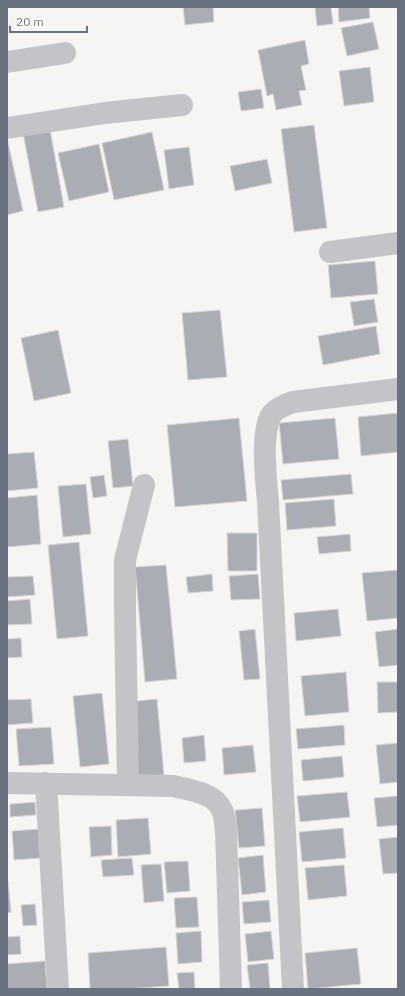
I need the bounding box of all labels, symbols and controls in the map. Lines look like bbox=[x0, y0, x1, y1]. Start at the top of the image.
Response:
scale bar bbox=[10, 8, 87, 34]
text: 20 m bbox=[16, 14, 44, 29]

